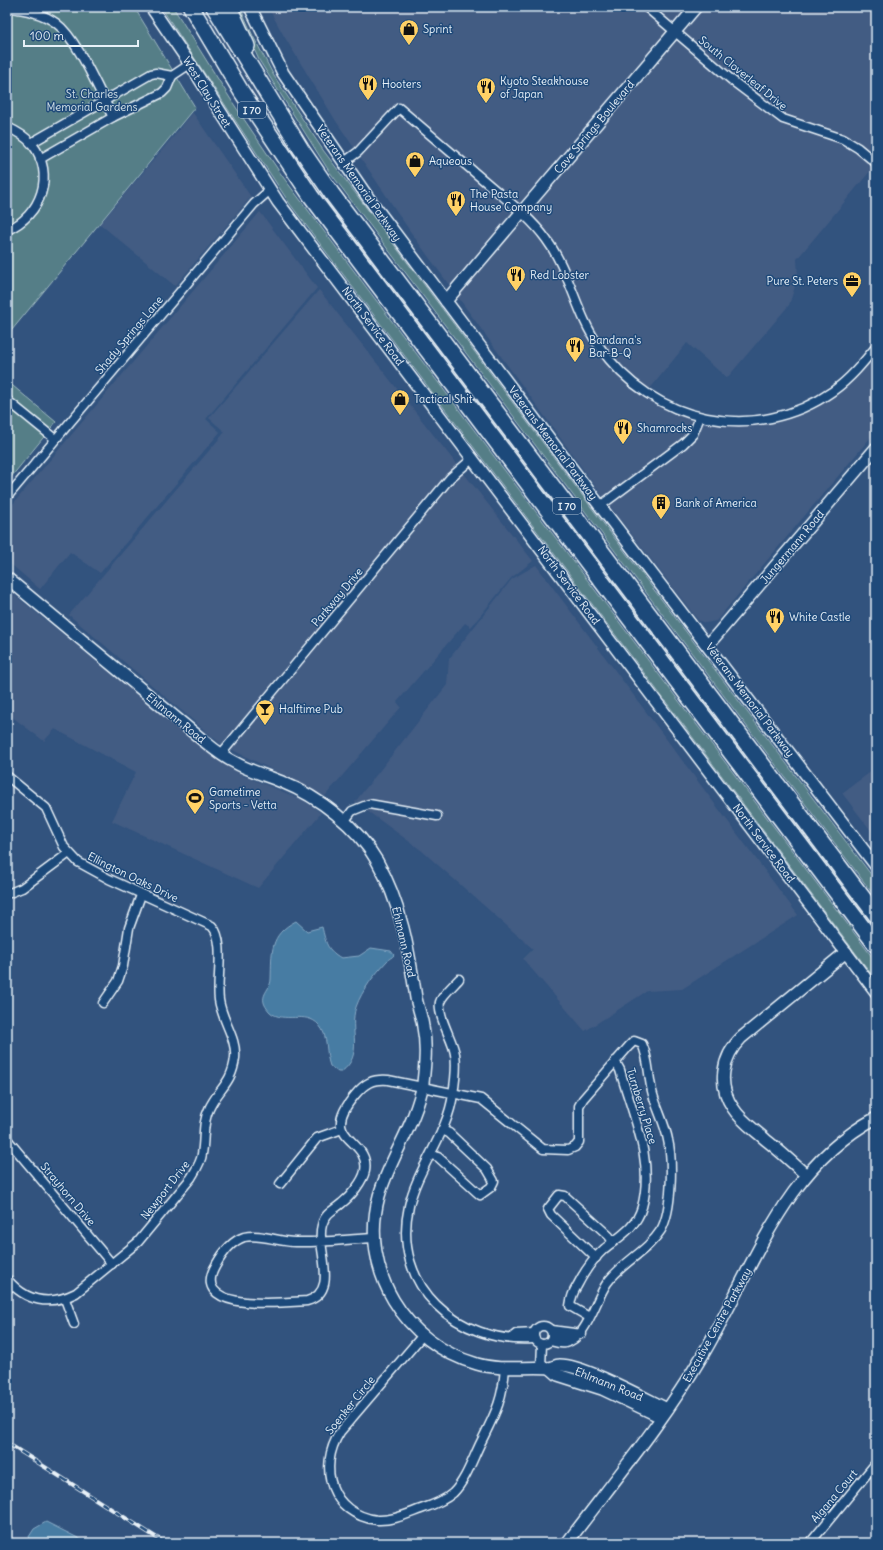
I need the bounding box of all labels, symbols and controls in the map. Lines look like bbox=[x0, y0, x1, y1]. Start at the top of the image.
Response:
shop icon: Sprint bbox=[398, 18, 420, 46]
scale bar bbox=[24, 22, 138, 48]
place label: Sprint bbox=[423, 22, 453, 36]
text: 100 m bbox=[30, 28, 64, 43]
street label: South Cloverleaf Drive bbox=[696, 33, 790, 113]
street label: West Clay Street bbox=[180, 54, 235, 130]
restaurant icon: Hooters bbox=[357, 73, 379, 101]
place label: Kyoto Steakhouse of Japan bbox=[500, 74, 589, 101]
restaurant icon: Kyoto Steakhouse of Japan bbox=[475, 76, 497, 104]
place label: Hooters bbox=[382, 77, 421, 91]
street label: Cave Springs Boulevard bbox=[551, 77, 637, 176]
park label: St. Charles Memorial Gardens bbox=[46, 87, 138, 114]
road number: I 70 bbox=[238, 102, 266, 118]
street label: Veterans Memorial Parkway bbox=[313, 122, 405, 244]
shop icon: Aqueous bbox=[404, 150, 426, 178]
place label: Aqueous bbox=[429, 154, 472, 168]
place label: The Pasta House Company bbox=[470, 187, 552, 214]
restaurant icon: The Pasta House Company bbox=[445, 189, 467, 217]
restaurant icon: Red Lobster bbox=[505, 264, 527, 292]
place label: Red Lobster bbox=[530, 268, 589, 282]
office icon: Pure St. Peters bbox=[841, 270, 863, 298]
place label: Pure St. Peters bbox=[767, 274, 838, 288]
street label: North Service Road bbox=[339, 284, 407, 369]
street label: Shady Springs Lane bbox=[92, 293, 166, 377]
place label: Bandana's Bar-B-Q bbox=[589, 333, 641, 360]
restaurant icon: Bandana's Bar-B-Q bbox=[564, 335, 586, 363]
street label: Veterans Memorial Parkway bbox=[505, 383, 601, 503]
shop icon: Tactical Shit bbox=[389, 388, 411, 416]
place label: Tactical Shit bbox=[414, 392, 473, 406]
restaurant icon: Shamrocks bbox=[612, 417, 634, 445]
place label: Shamrocks bbox=[637, 421, 692, 435]
building icon: Bank of America bbox=[650, 492, 672, 520]
place label: Bank of America bbox=[675, 496, 757, 510]
road number: I 70 bbox=[553, 498, 581, 514]
street label: Jungermann Road bbox=[757, 507, 827, 587]
street label: North Service Road bbox=[535, 543, 603, 628]
street label: Parkway Drive bbox=[308, 565, 366, 629]
restaurant icon: White Castle bbox=[764, 606, 786, 634]
place label: White Castle bbox=[789, 610, 851, 624]
street label: Veterans Memorial Parkway bbox=[702, 640, 798, 760]
street label: Ehlmann Road bbox=[143, 690, 209, 747]
bar icon: Halftime Pub bbox=[254, 698, 276, 726]
place label: Halftime Pub bbox=[279, 702, 343, 716]
place label: Gametime Sports - Vetta bbox=[209, 785, 277, 812]
sports icon: Gametime Sports - Vetta bbox=[184, 787, 206, 815]
street label: North Service Road bbox=[730, 801, 798, 886]
street label: Ellington Oaks Drive bbox=[85, 849, 181, 905]
street label: Ehlmann Road bbox=[389, 905, 419, 979]
street label: Turnberry Place bbox=[624, 1066, 660, 1146]
street label: Newport Drive bbox=[138, 1158, 193, 1222]
street label: Strayhorn Drive bbox=[37, 1159, 99, 1229]
street label: Executive Centre Parkway bbox=[680, 1265, 754, 1385]
street label: Ehlmann Road bbox=[573, 1364, 646, 1404]
street label: Soenker Circle bbox=[322, 1373, 378, 1437]
street label: Algana Court bbox=[808, 1466, 860, 1525]

